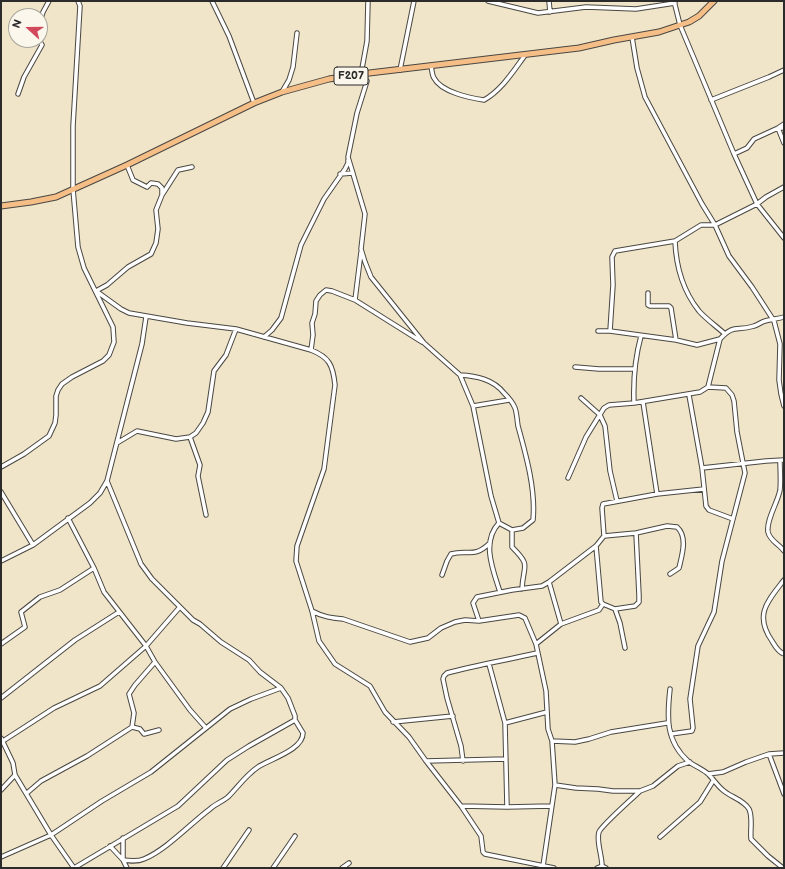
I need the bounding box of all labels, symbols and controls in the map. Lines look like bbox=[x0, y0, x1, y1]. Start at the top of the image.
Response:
north arrow bbox=[8, 8, 48, 48]
text: N bbox=[10, 18, 25, 30]
road number: F207 bbox=[334, 67, 368, 85]

